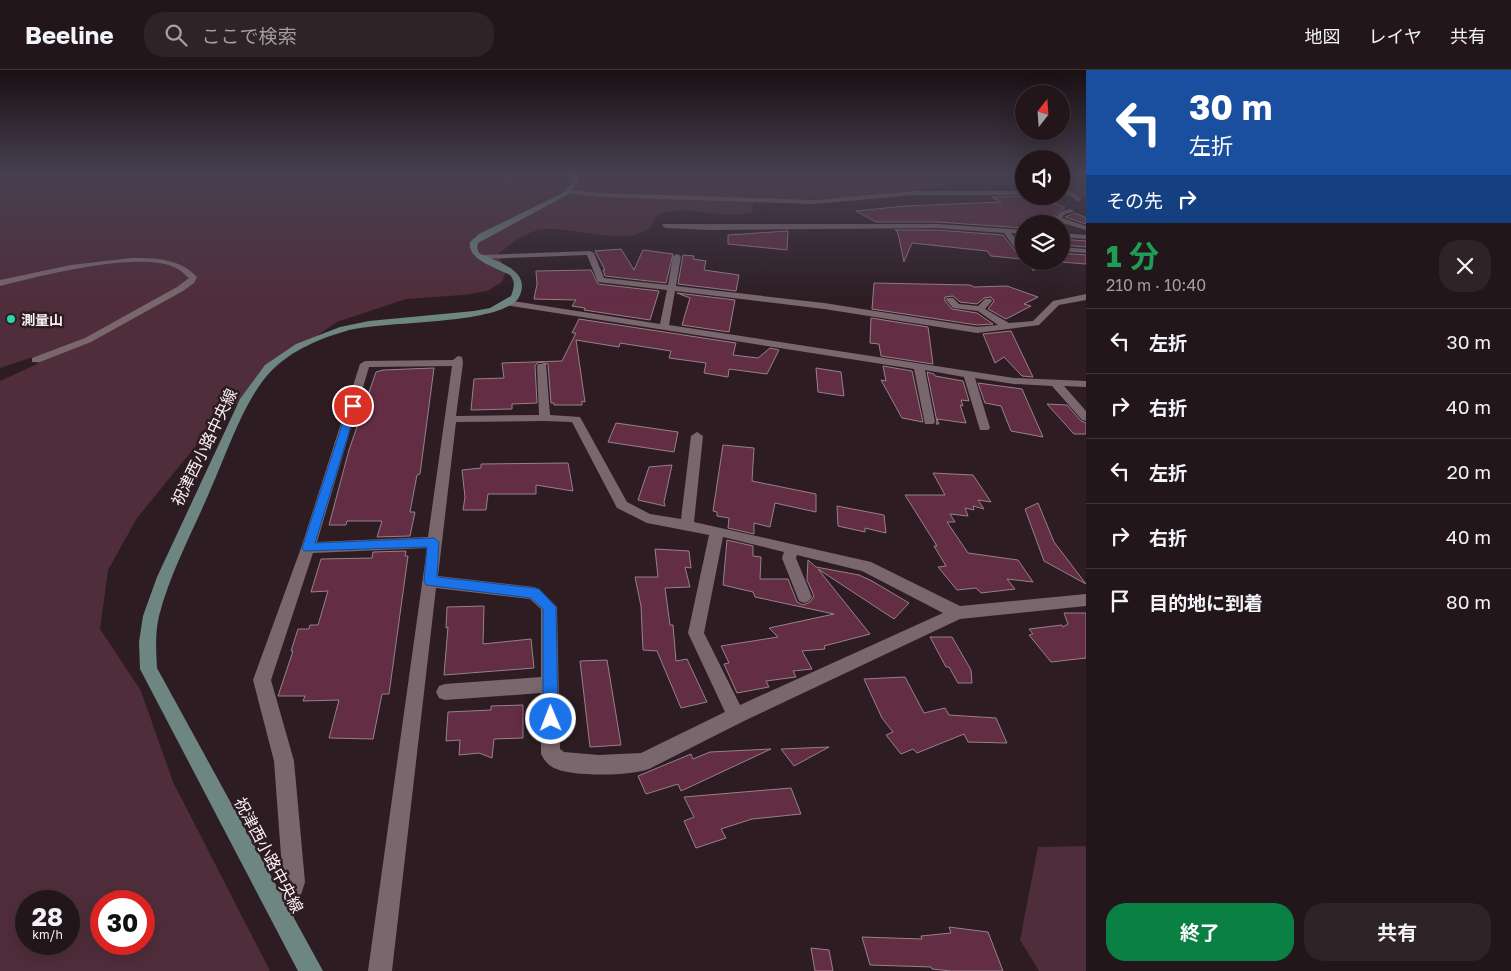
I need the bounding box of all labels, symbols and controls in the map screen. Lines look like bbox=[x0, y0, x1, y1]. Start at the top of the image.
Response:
search box bbox=[144, 12, 494, 57]
text: Beeline bbox=[25, 20, 114, 49]
icon: search bbox=[162, 21, 190, 49]
text: ここで検索 bbox=[202, 24, 297, 47]
text: 地図 bbox=[1305, 25, 1341, 47]
text: レイヤ bbox=[1369, 25, 1422, 47]
text: 共有 bbox=[1450, 25, 1486, 47]
north arrow bbox=[1015, 85, 1070, 140]
map controls bbox=[1015, 85, 1070, 270]
text: 30 m bbox=[1189, 86, 1272, 128]
icon: left bbox=[1106, 90, 1171, 155]
text: 左折 bbox=[1189, 132, 1233, 159]
button: sound bbox=[1015, 150, 1070, 205]
icon: right bbox=[1173, 185, 1201, 213]
text: その先 bbox=[1106, 189, 1163, 212]
button: layers bbox=[1015, 215, 1070, 270]
text: 1 分 bbox=[1106, 238, 1159, 274]
button: close bbox=[1439, 240, 1491, 292]
text: 210 m · 10:40 bbox=[1106, 275, 1206, 295]
place label: 測量山 bbox=[21, 311, 63, 328]
marker: 測量山 bbox=[5, 313, 17, 325]
icon: left bbox=[1106, 327, 1134, 355]
text: 30 m bbox=[1447, 330, 1491, 353]
text: 左折 bbox=[1149, 331, 1187, 354]
street label: 祝津西小路中央線 bbox=[167, 385, 241, 509]
pin bbox=[332, 385, 374, 427]
icon: arrive bbox=[339, 392, 367, 420]
icon: right bbox=[1106, 392, 1134, 420]
text: 40 m bbox=[1446, 395, 1491, 418]
text: 右折 bbox=[1149, 396, 1187, 419]
icon: left bbox=[1106, 457, 1134, 485]
text: 20 m bbox=[1447, 460, 1491, 483]
text: 左折 bbox=[1149, 461, 1187, 484]
icon: right bbox=[1106, 522, 1134, 550]
text: 40 m bbox=[1446, 525, 1491, 548]
text: 右折 bbox=[1149, 526, 1187, 549]
icon: arrive bbox=[1106, 587, 1134, 615]
text: 80 m bbox=[1446, 590, 1491, 613]
text: 目的地に到着 bbox=[1149, 591, 1263, 614]
position arrow bbox=[524, 692, 576, 744]
street label: 祝津西小路中央線 bbox=[230, 794, 308, 916]
speed limit sign: 30 bbox=[90, 890, 155, 955]
text: 28 bbox=[32, 901, 63, 932]
button: 終了 bbox=[1106, 903, 1294, 961]
button: 共有 bbox=[1304, 903, 1491, 961]
text: km/h bbox=[32, 927, 63, 942]

